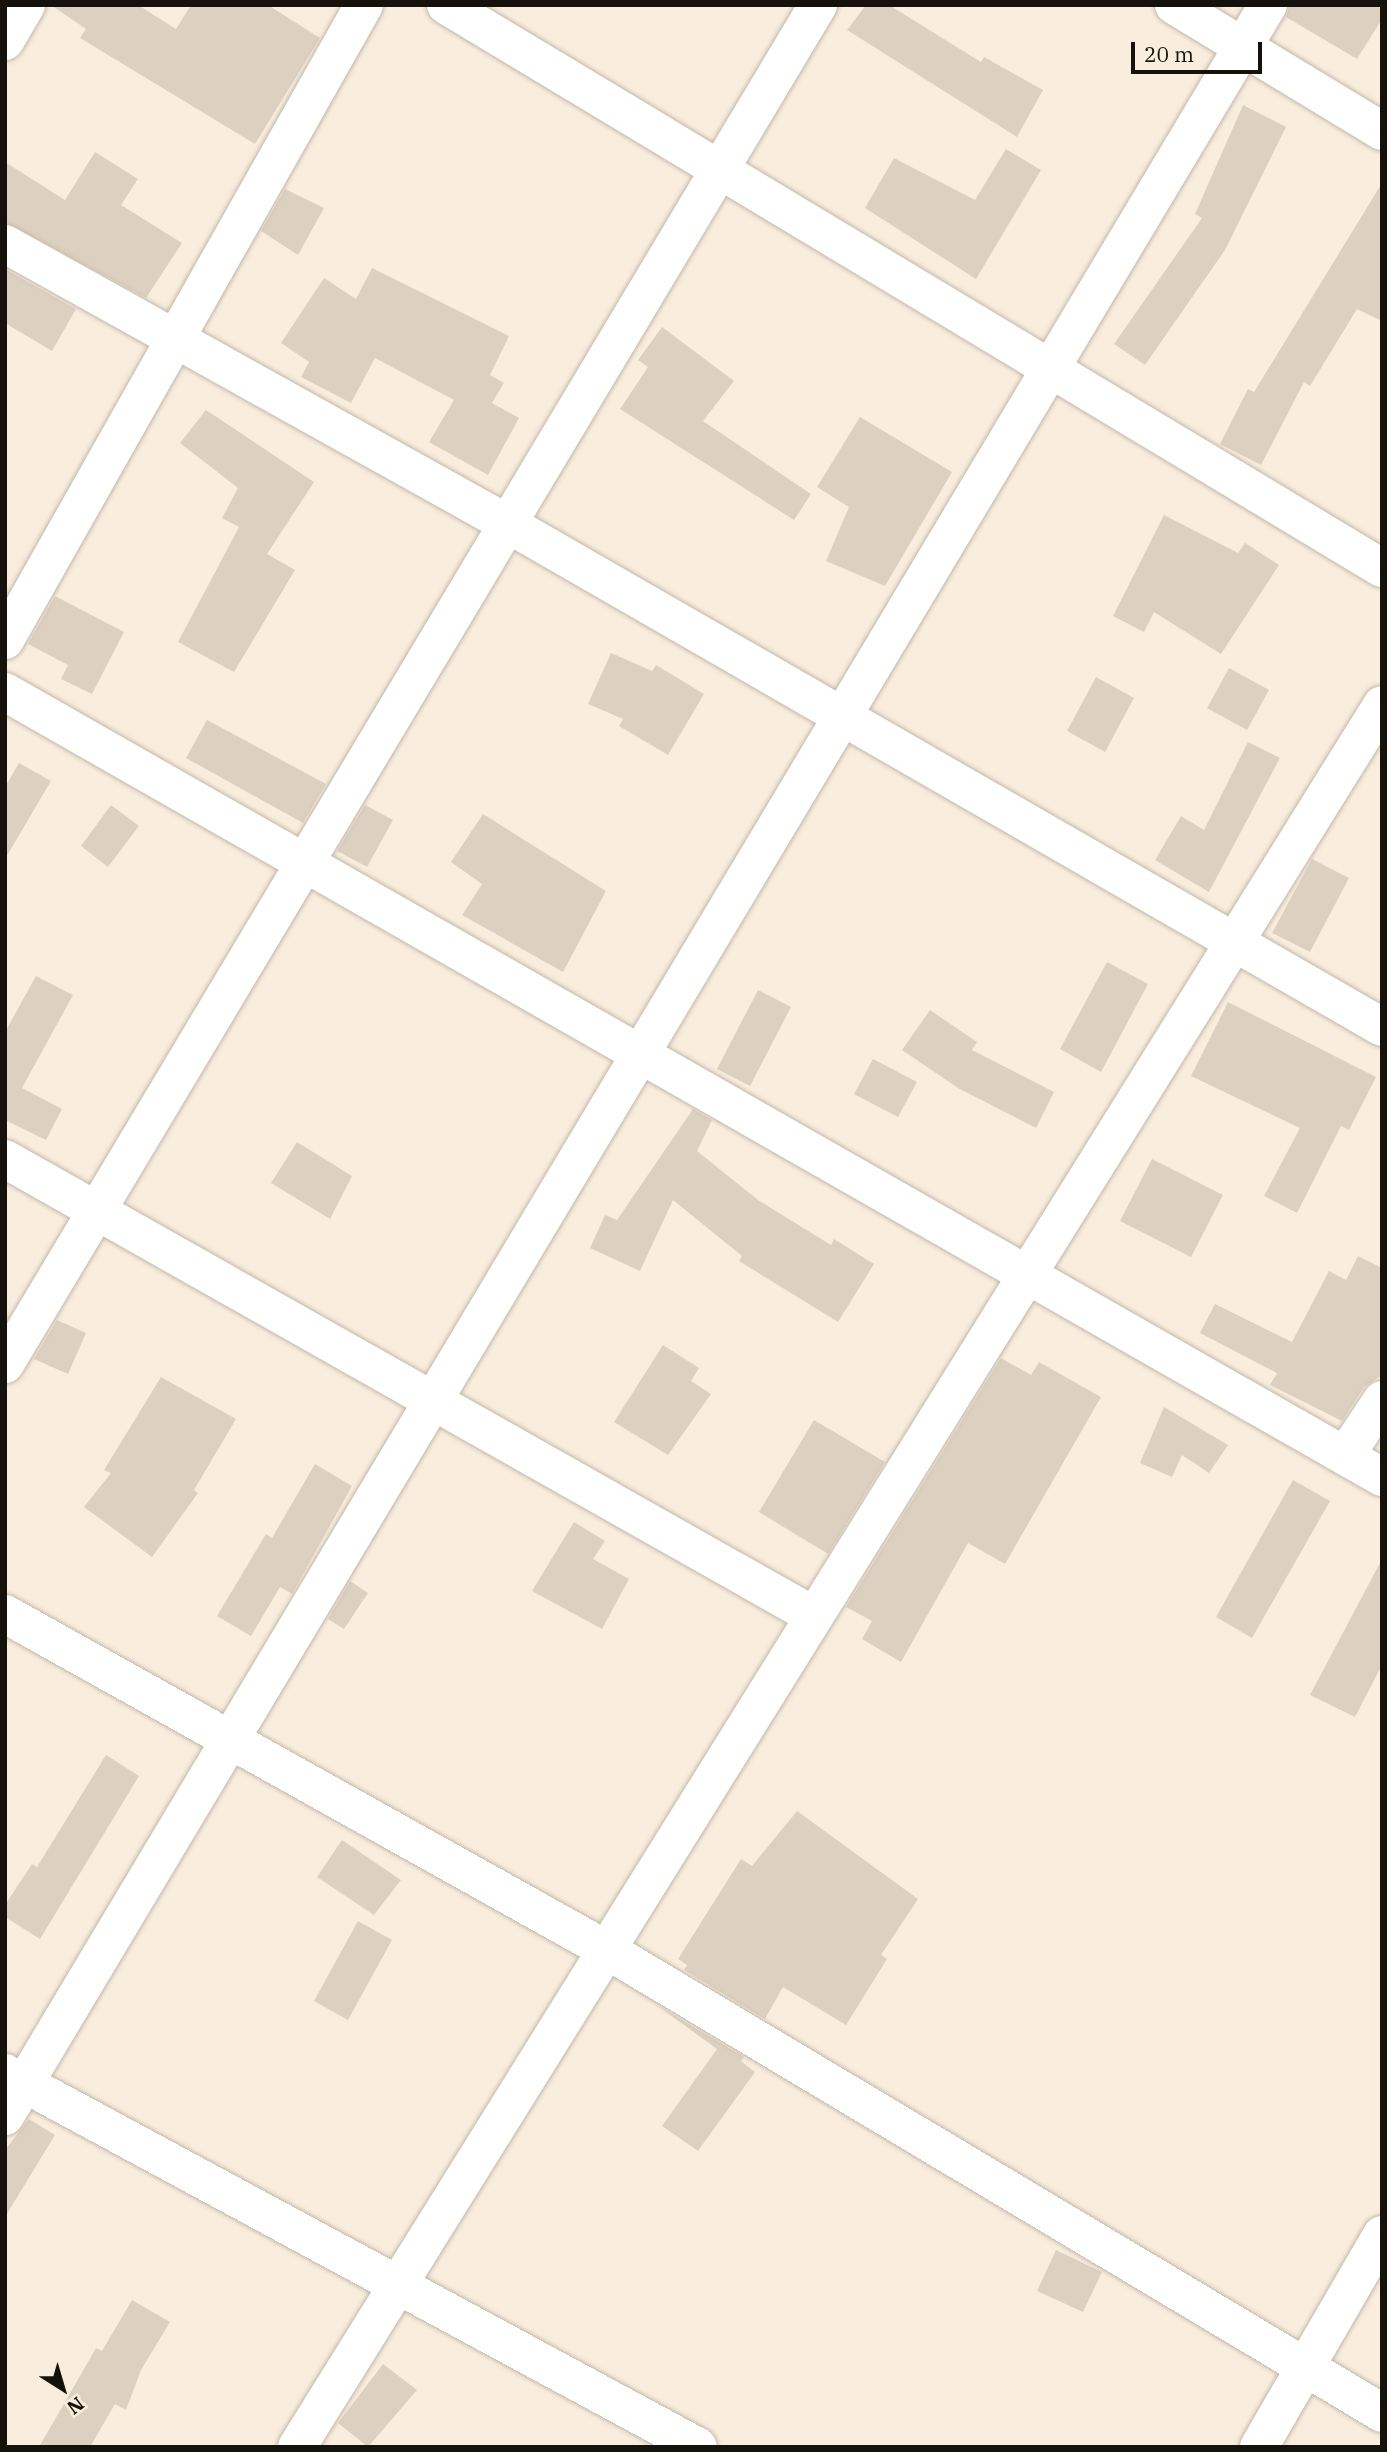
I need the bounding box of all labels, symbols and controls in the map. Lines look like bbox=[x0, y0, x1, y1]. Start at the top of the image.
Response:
scale bar bbox=[1135, 28, 1266, 72]
text: 20 m bbox=[1144, 40, 1194, 68]
north arrow bbox=[28, 2354, 98, 2424]
text: N bbox=[62, 2392, 89, 2420]

